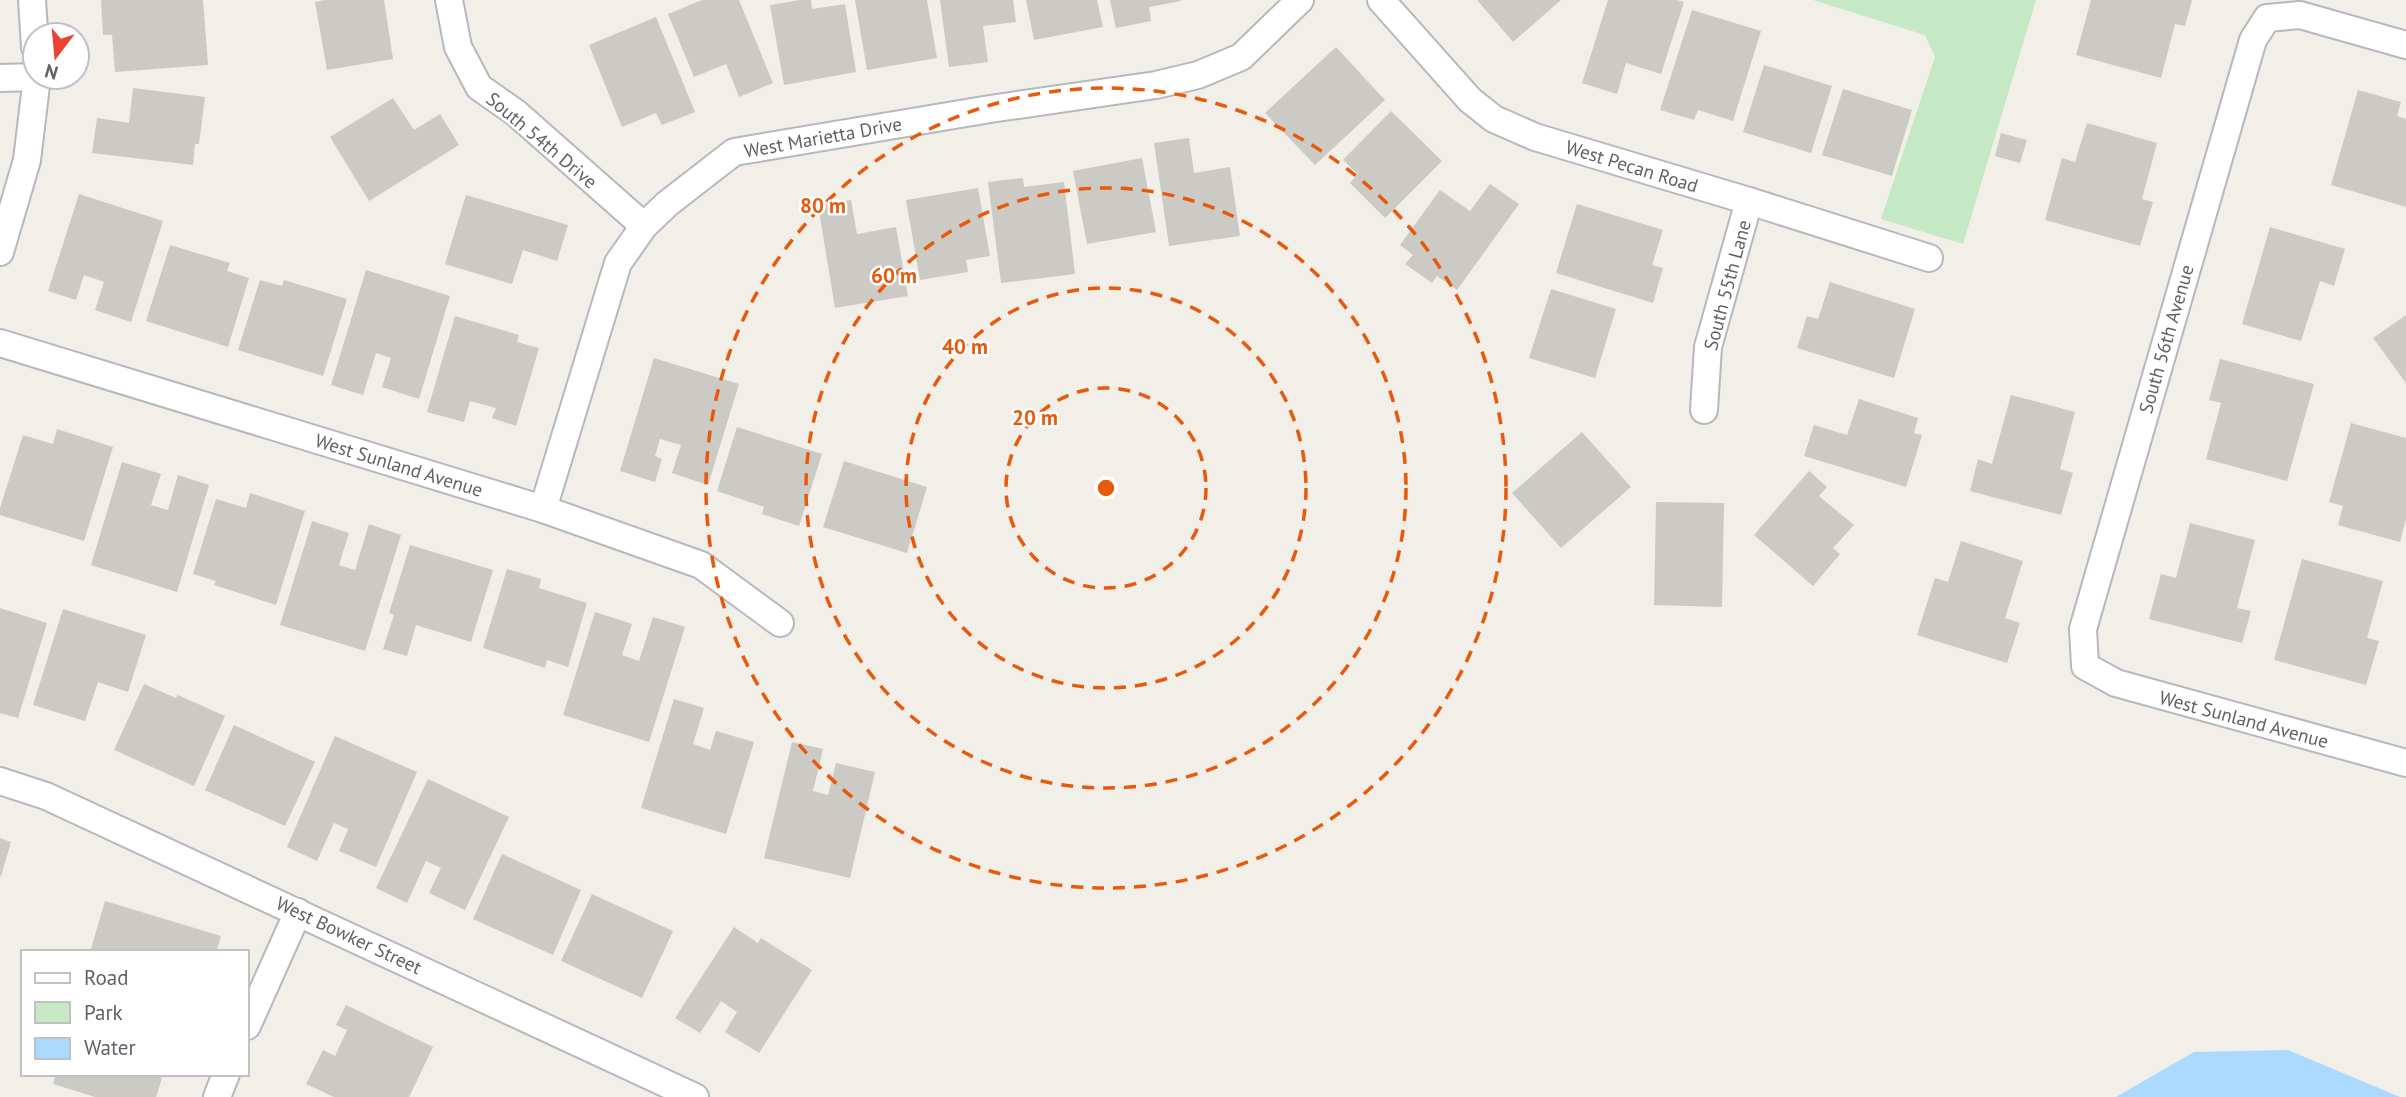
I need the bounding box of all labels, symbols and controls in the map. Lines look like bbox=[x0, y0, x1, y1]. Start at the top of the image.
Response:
north arrow bbox=[21, 21, 91, 91]
text: N bbox=[42, 59, 61, 86]
street label: South 54th Drive bbox=[482, 87, 602, 193]
street label: West Marietta Drive bbox=[742, 111, 904, 163]
street label: West Pecan Road bbox=[1563, 134, 1701, 198]
text: 80 m bbox=[800, 192, 846, 219]
street label: South 55th Lane bbox=[1698, 217, 1756, 353]
text: 60 m bbox=[871, 262, 917, 289]
street label: South 56th Avenue bbox=[2133, 262, 2199, 416]
text: 40 m bbox=[942, 333, 988, 360]
text: 20 m bbox=[1012, 404, 1058, 431]
street label: West Sunland Avenue bbox=[312, 428, 486, 502]
centre of rings bbox=[1094, 476, 1118, 500]
street label: West Sunland Avenue bbox=[2157, 685, 2331, 753]
street label: West Bowker Street bbox=[272, 891, 426, 979]
legend bbox=[21, 950, 248, 1076]
text: Road bbox=[84, 964, 128, 991]
text: Park bbox=[84, 999, 123, 1026]
text: Water bbox=[84, 1034, 136, 1061]

